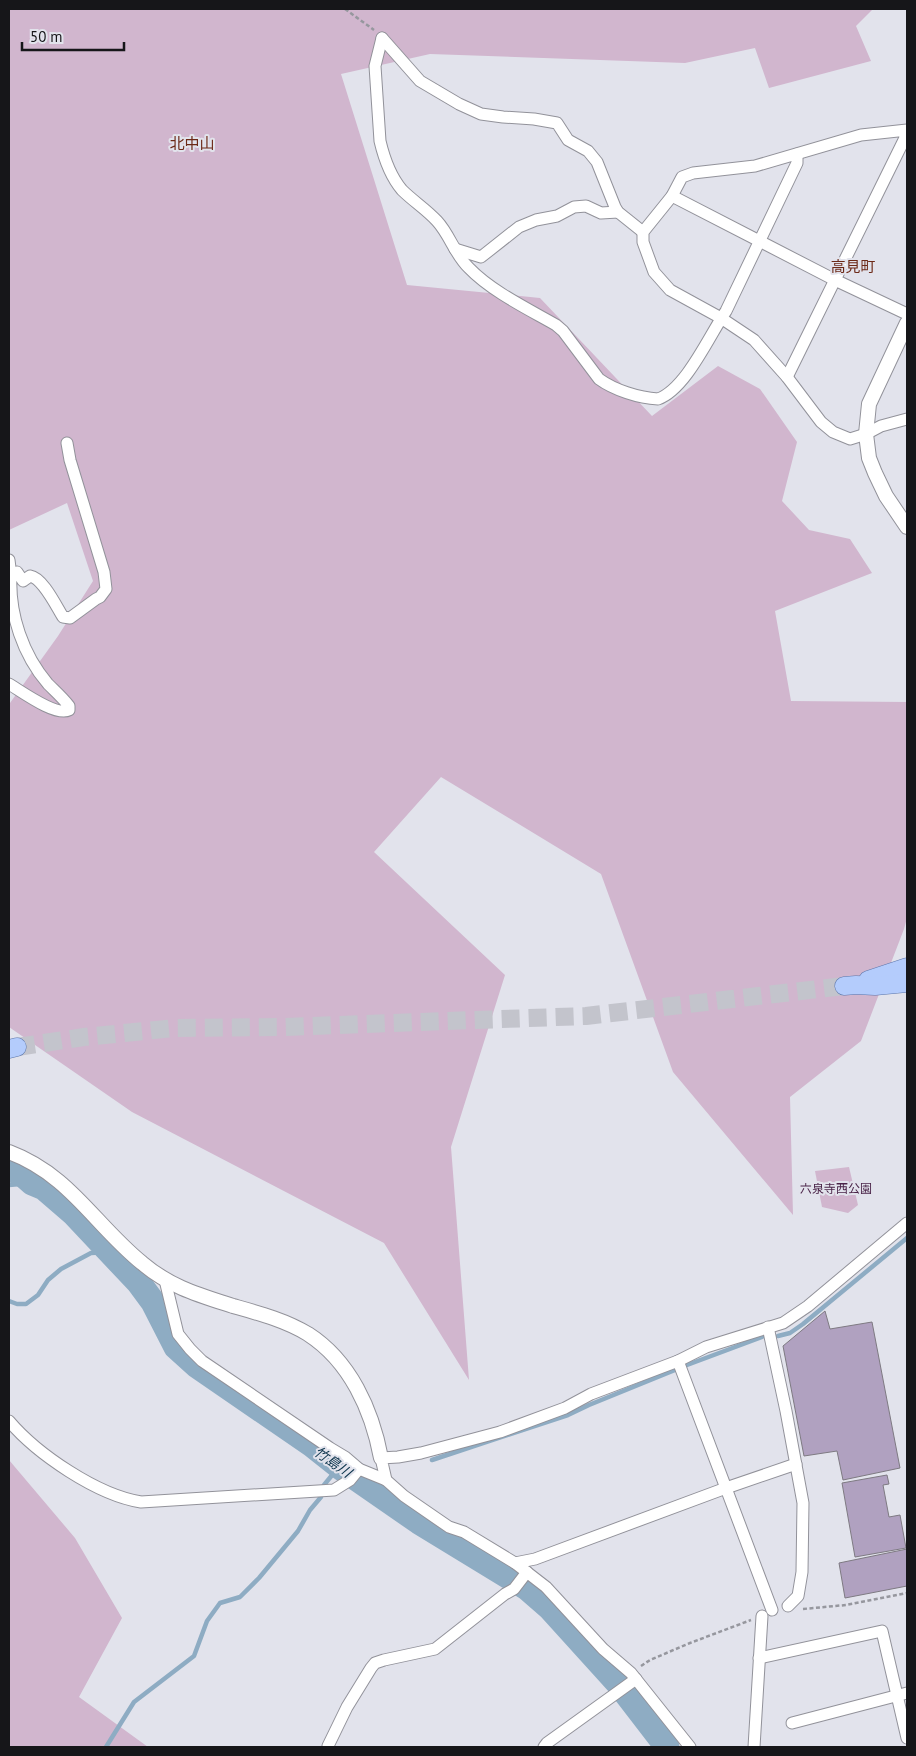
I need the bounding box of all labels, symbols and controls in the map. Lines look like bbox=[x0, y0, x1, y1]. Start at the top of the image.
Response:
scale bar bbox=[22, 20, 125, 52]
text: 50 m bbox=[30, 27, 63, 46]
district label: 北中山 bbox=[169, 134, 215, 153]
district label: 高見町 bbox=[830, 257, 876, 276]
park label: 六泉寺西公園 bbox=[800, 1181, 872, 1196]
water label: 竹島川 bbox=[311, 1443, 357, 1483]

